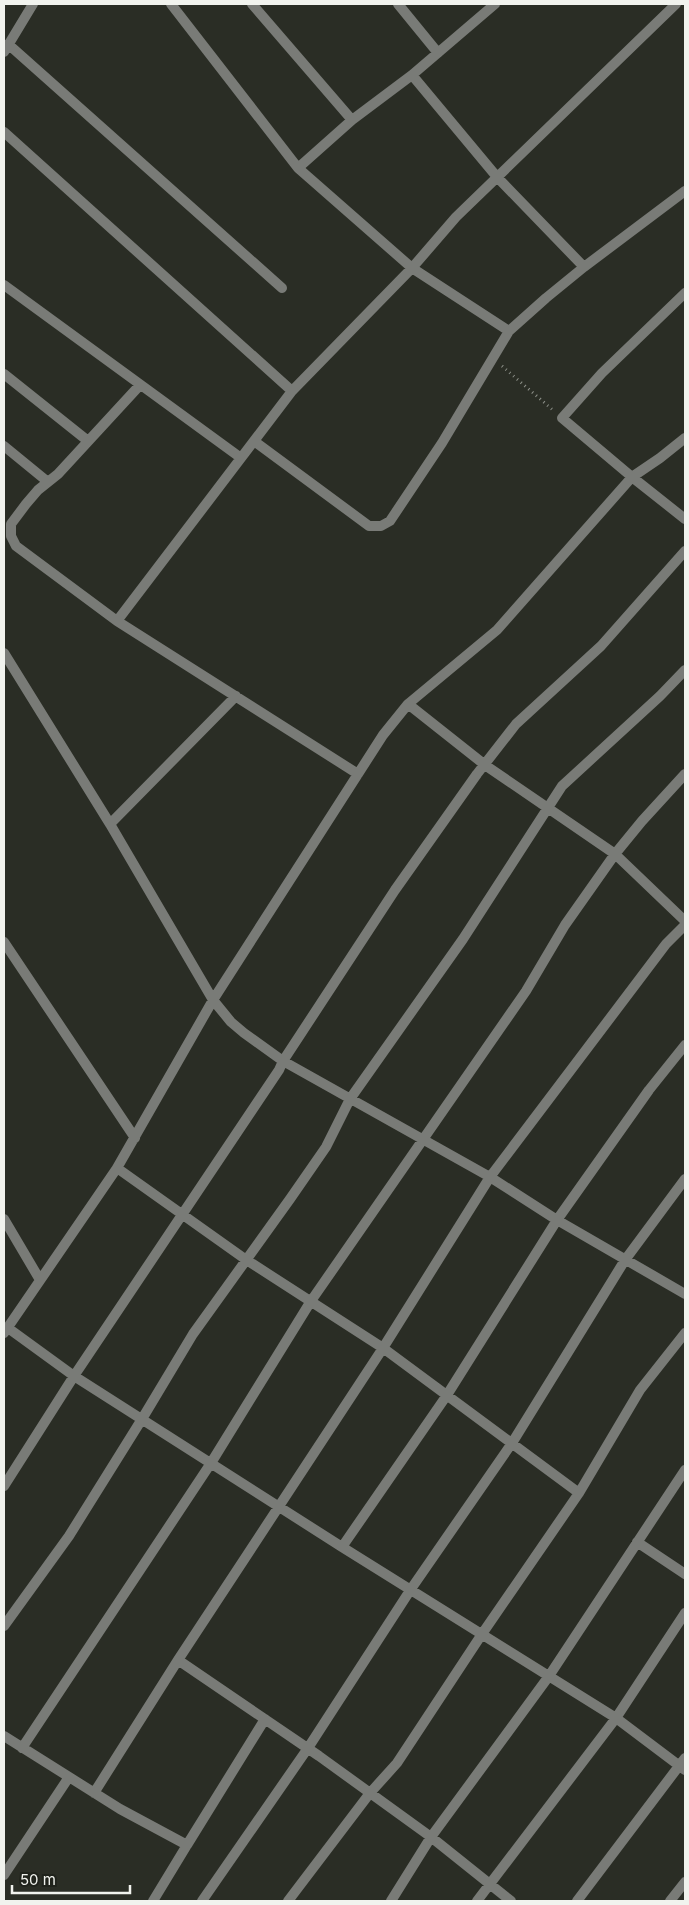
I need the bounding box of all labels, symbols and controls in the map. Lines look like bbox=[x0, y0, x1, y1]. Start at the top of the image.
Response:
scale bar bbox=[12, 1862, 130, 1894]
text: 50 m bbox=[20, 1870, 56, 1889]

